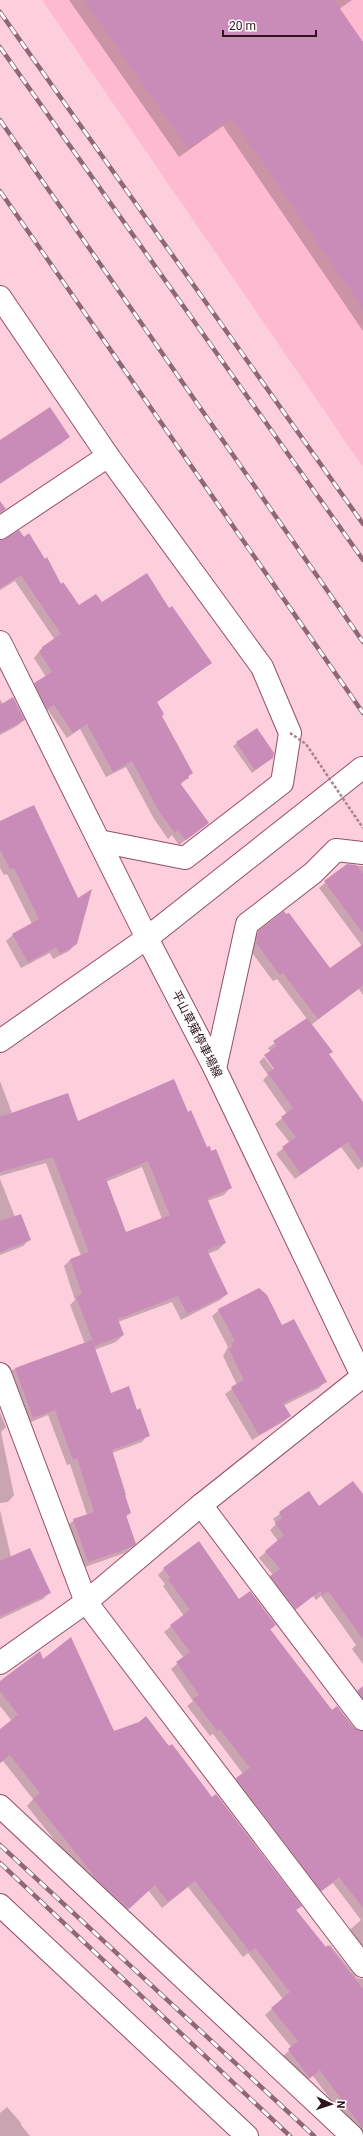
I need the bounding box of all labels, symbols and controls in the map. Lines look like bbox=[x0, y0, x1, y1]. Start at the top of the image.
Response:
scale bar bbox=[223, 12, 316, 38]
text: 20 m bbox=[229, 19, 256, 33]
street label: 平山草薙停車場線 bbox=[169, 988, 225, 1080]
north arrow bbox=[311, 2084, 351, 2124]
text: N bbox=[334, 2100, 347, 2109]

